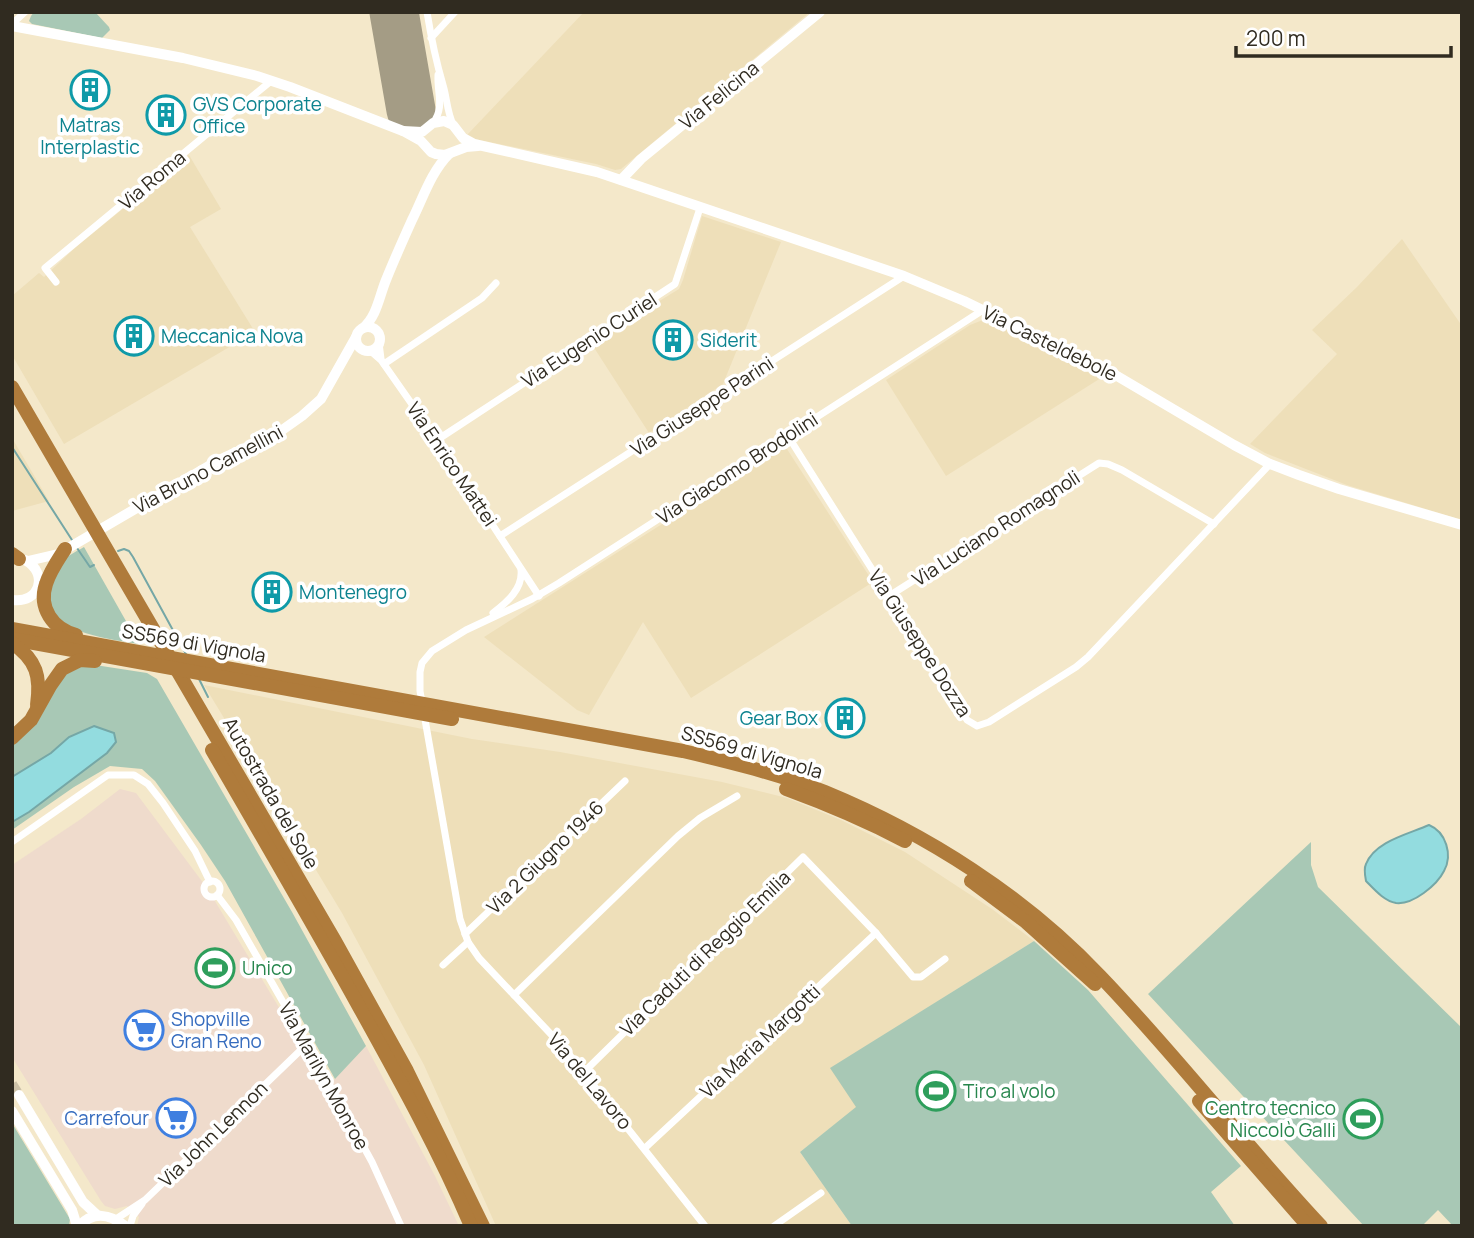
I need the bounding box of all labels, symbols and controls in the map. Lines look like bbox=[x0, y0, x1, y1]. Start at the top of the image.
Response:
scale bar bbox=[1236, 14, 1451, 58]
text: 200 m bbox=[1246, 24, 1306, 52]
street label: Via Felicina bbox=[674, 55, 764, 135]
building icon: Matras Interplastic bbox=[69, 69, 111, 111]
place label: GVS Corporate Office bbox=[193, 91, 322, 139]
building icon: GVS Corporate Office bbox=[145, 94, 187, 136]
place label: Matras Interplastic bbox=[40, 112, 140, 160]
street label: Via Roma bbox=[113, 144, 191, 216]
street label: Via Eugenio Curiel bbox=[516, 286, 662, 394]
street label: Via Casteldebole bbox=[978, 299, 1122, 387]
building icon: Meccanica Nova bbox=[113, 315, 155, 357]
building icon: Siderit bbox=[652, 319, 694, 361]
place label: Meccanica Nova bbox=[161, 323, 303, 349]
place label: Siderit bbox=[700, 327, 757, 353]
street label: Via Giuseppe Parini bbox=[625, 350, 779, 462]
street label: Via Enrico Mattei bbox=[401, 397, 503, 531]
street label: Via Giacomo Brodolini bbox=[651, 406, 823, 530]
street label: Via Bruno Camellini bbox=[128, 418, 288, 520]
street label: Via Luciano Romagnoli bbox=[907, 464, 1085, 592]
street label: Via Giuseppe Dozza bbox=[863, 564, 977, 722]
building icon: Montenegro bbox=[251, 571, 293, 613]
place label: Montenegro bbox=[299, 579, 407, 605]
street label: SS569 di Vignola bbox=[120, 618, 268, 668]
building icon: Gear Box bbox=[824, 697, 866, 739]
place label: Gear Box bbox=[740, 705, 818, 731]
street label: Autostrada del Sole bbox=[217, 712, 325, 874]
street label: SS569 di Vignola bbox=[678, 719, 826, 785]
street label: Via 2 Giugno 1946 bbox=[481, 794, 609, 920]
street label: Via Caduti di Reggio Emilia bbox=[614, 865, 796, 1041]
sports icon: Unico bbox=[194, 947, 236, 989]
place label: Unico bbox=[242, 955, 293, 981]
street label: Via Maria Margotti bbox=[694, 978, 826, 1104]
street label: Via Marilyn Monroe bbox=[273, 998, 375, 1154]
place label: Shopville Gran Reno bbox=[171, 1006, 262, 1054]
supermarket icon: Shopville Gran Reno bbox=[123, 1009, 165, 1051]
street label: Via del Lavoro bbox=[542, 1027, 638, 1135]
sports icon: Tiro al volo bbox=[915, 1070, 957, 1112]
street label: Via John Lennon bbox=[153, 1075, 273, 1193]
place label: Tiro al volo bbox=[963, 1078, 1055, 1104]
place label: Centro tecnico Niccolò Galli bbox=[1205, 1095, 1336, 1143]
supermarket icon: Carrefour bbox=[155, 1097, 197, 1139]
sports icon: Centro tecnico Niccolò Galli bbox=[1342, 1098, 1384, 1140]
place label: Carrefour bbox=[65, 1105, 149, 1131]

